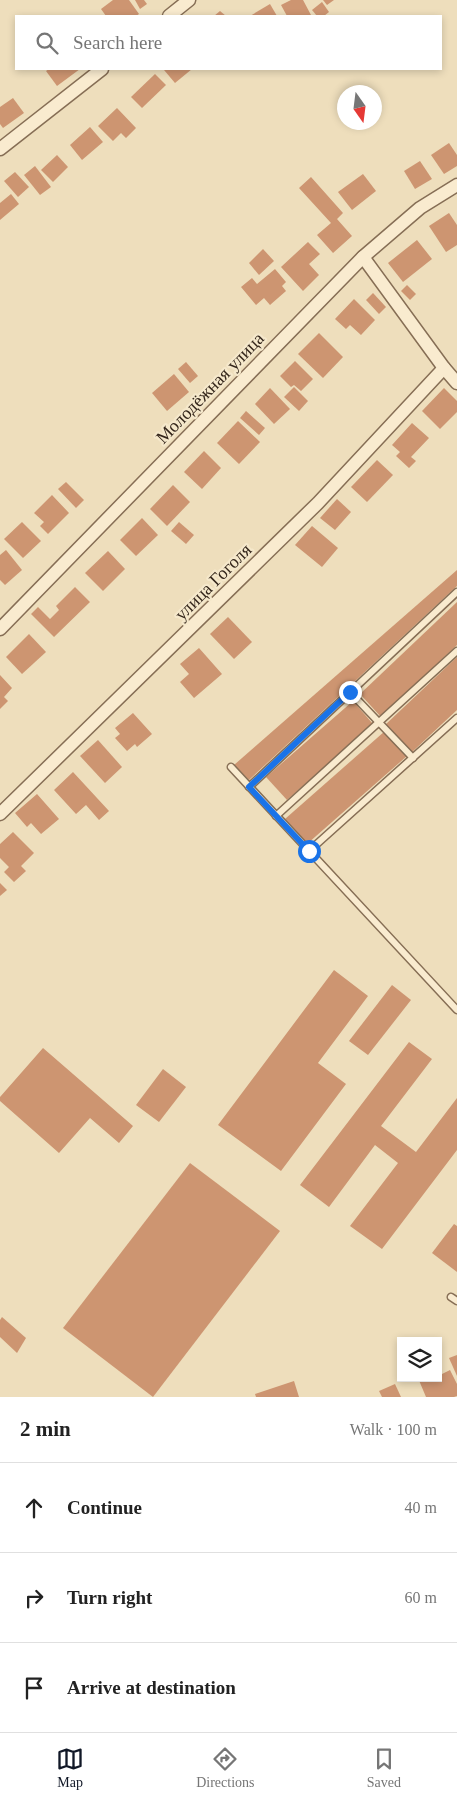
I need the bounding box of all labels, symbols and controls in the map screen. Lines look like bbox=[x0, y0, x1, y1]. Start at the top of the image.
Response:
search box bbox=[15, 15, 442, 70]
icon: search bbox=[33, 29, 61, 57]
text: Search here bbox=[73, 32, 162, 53]
north arrow bbox=[337, 85, 382, 130]
street label: Молодёжная улица bbox=[152, 328, 268, 448]
street label: улица Гоголя bbox=[171, 540, 255, 624]
route end bbox=[339, 681, 362, 704]
route start bbox=[298, 840, 321, 863]
map controls bbox=[397, 1337, 442, 1382]
button: layers bbox=[397, 1337, 442, 1382]
text: 2 min bbox=[20, 1417, 71, 1441]
text: Walk · 100 m bbox=[350, 1421, 437, 1438]
icon: ahead bbox=[20, 1494, 48, 1522]
text: Continue bbox=[67, 1497, 142, 1518]
text: 40 m bbox=[405, 1499, 437, 1516]
icon: right bbox=[20, 1584, 48, 1612]
text: Turn right bbox=[67, 1587, 152, 1608]
text: 60 m bbox=[405, 1589, 437, 1606]
icon: arrive bbox=[20, 1674, 48, 1702]
text: Arrive at destination bbox=[67, 1677, 236, 1698]
tab: Map bbox=[56, 1745, 84, 1791]
tab: Directions bbox=[196, 1745, 255, 1791]
tab: Saved bbox=[367, 1745, 401, 1791]

